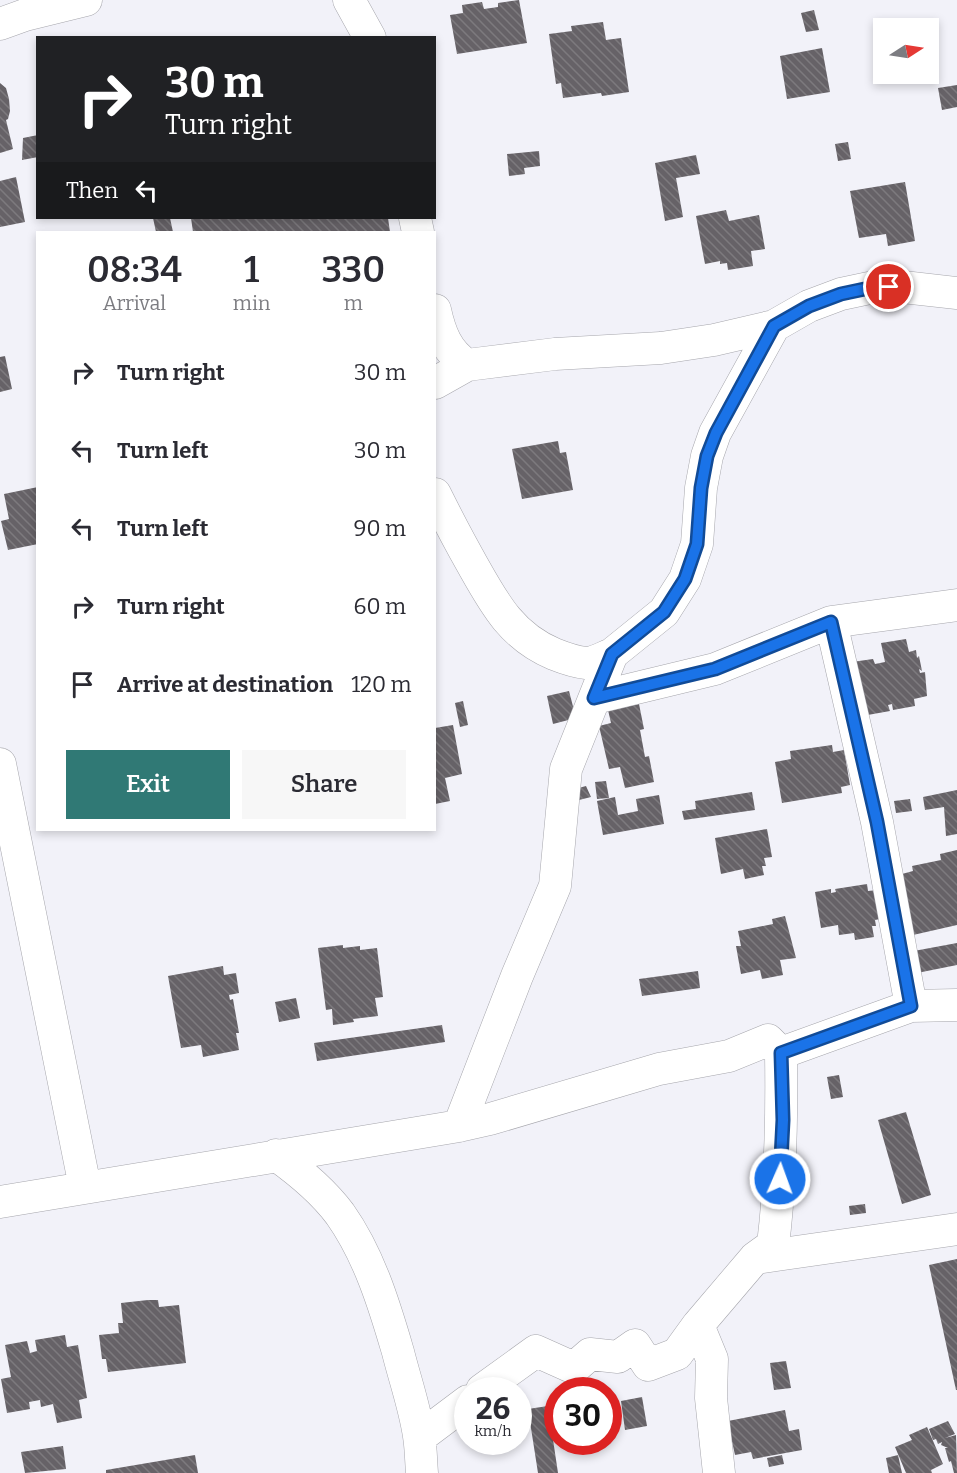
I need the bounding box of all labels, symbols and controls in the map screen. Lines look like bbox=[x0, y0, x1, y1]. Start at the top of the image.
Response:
north arrow bbox=[873, 18, 939, 84]
map controls bbox=[873, 18, 939, 84]
text: 30 m bbox=[165, 58, 264, 108]
icon: right bbox=[66, 60, 144, 138]
text: Turn right bbox=[165, 109, 292, 141]
icon: left bbox=[130, 174, 163, 207]
text: Then bbox=[66, 177, 118, 204]
text: 08:34 bbox=[87, 248, 182, 292]
text: 1 bbox=[244, 248, 259, 292]
text: 330 bbox=[321, 248, 385, 292]
pin bbox=[863, 261, 914, 312]
icon: arrive bbox=[872, 270, 905, 303]
text: Arrival bbox=[103, 291, 166, 315]
text: min bbox=[233, 291, 271, 315]
text: m bbox=[344, 291, 363, 315]
icon: right bbox=[66, 356, 99, 389]
text: Turn right bbox=[117, 359, 225, 386]
text: 30 m bbox=[354, 359, 406, 386]
icon: left bbox=[66, 434, 99, 467]
text: Turn left bbox=[117, 437, 209, 464]
text: 30 m bbox=[354, 437, 406, 464]
icon: left bbox=[66, 512, 99, 545]
text: Turn left bbox=[117, 515, 209, 542]
text: 90 m bbox=[354, 515, 406, 542]
icon: right bbox=[66, 590, 99, 623]
text: Turn right bbox=[117, 593, 225, 620]
text: 60 m bbox=[354, 593, 406, 620]
icon: arrive bbox=[66, 668, 99, 701]
text: Arrive at destination bbox=[117, 671, 333, 698]
text: 120 m bbox=[351, 671, 412, 698]
button: Exit bbox=[66, 750, 230, 819]
button: Share bbox=[242, 750, 406, 819]
position arrow bbox=[748, 1147, 812, 1211]
speed limit sign: 30 bbox=[544, 1377, 622, 1455]
text: 26 bbox=[476, 1391, 510, 1427]
text: km/h bbox=[474, 1422, 512, 1440]

